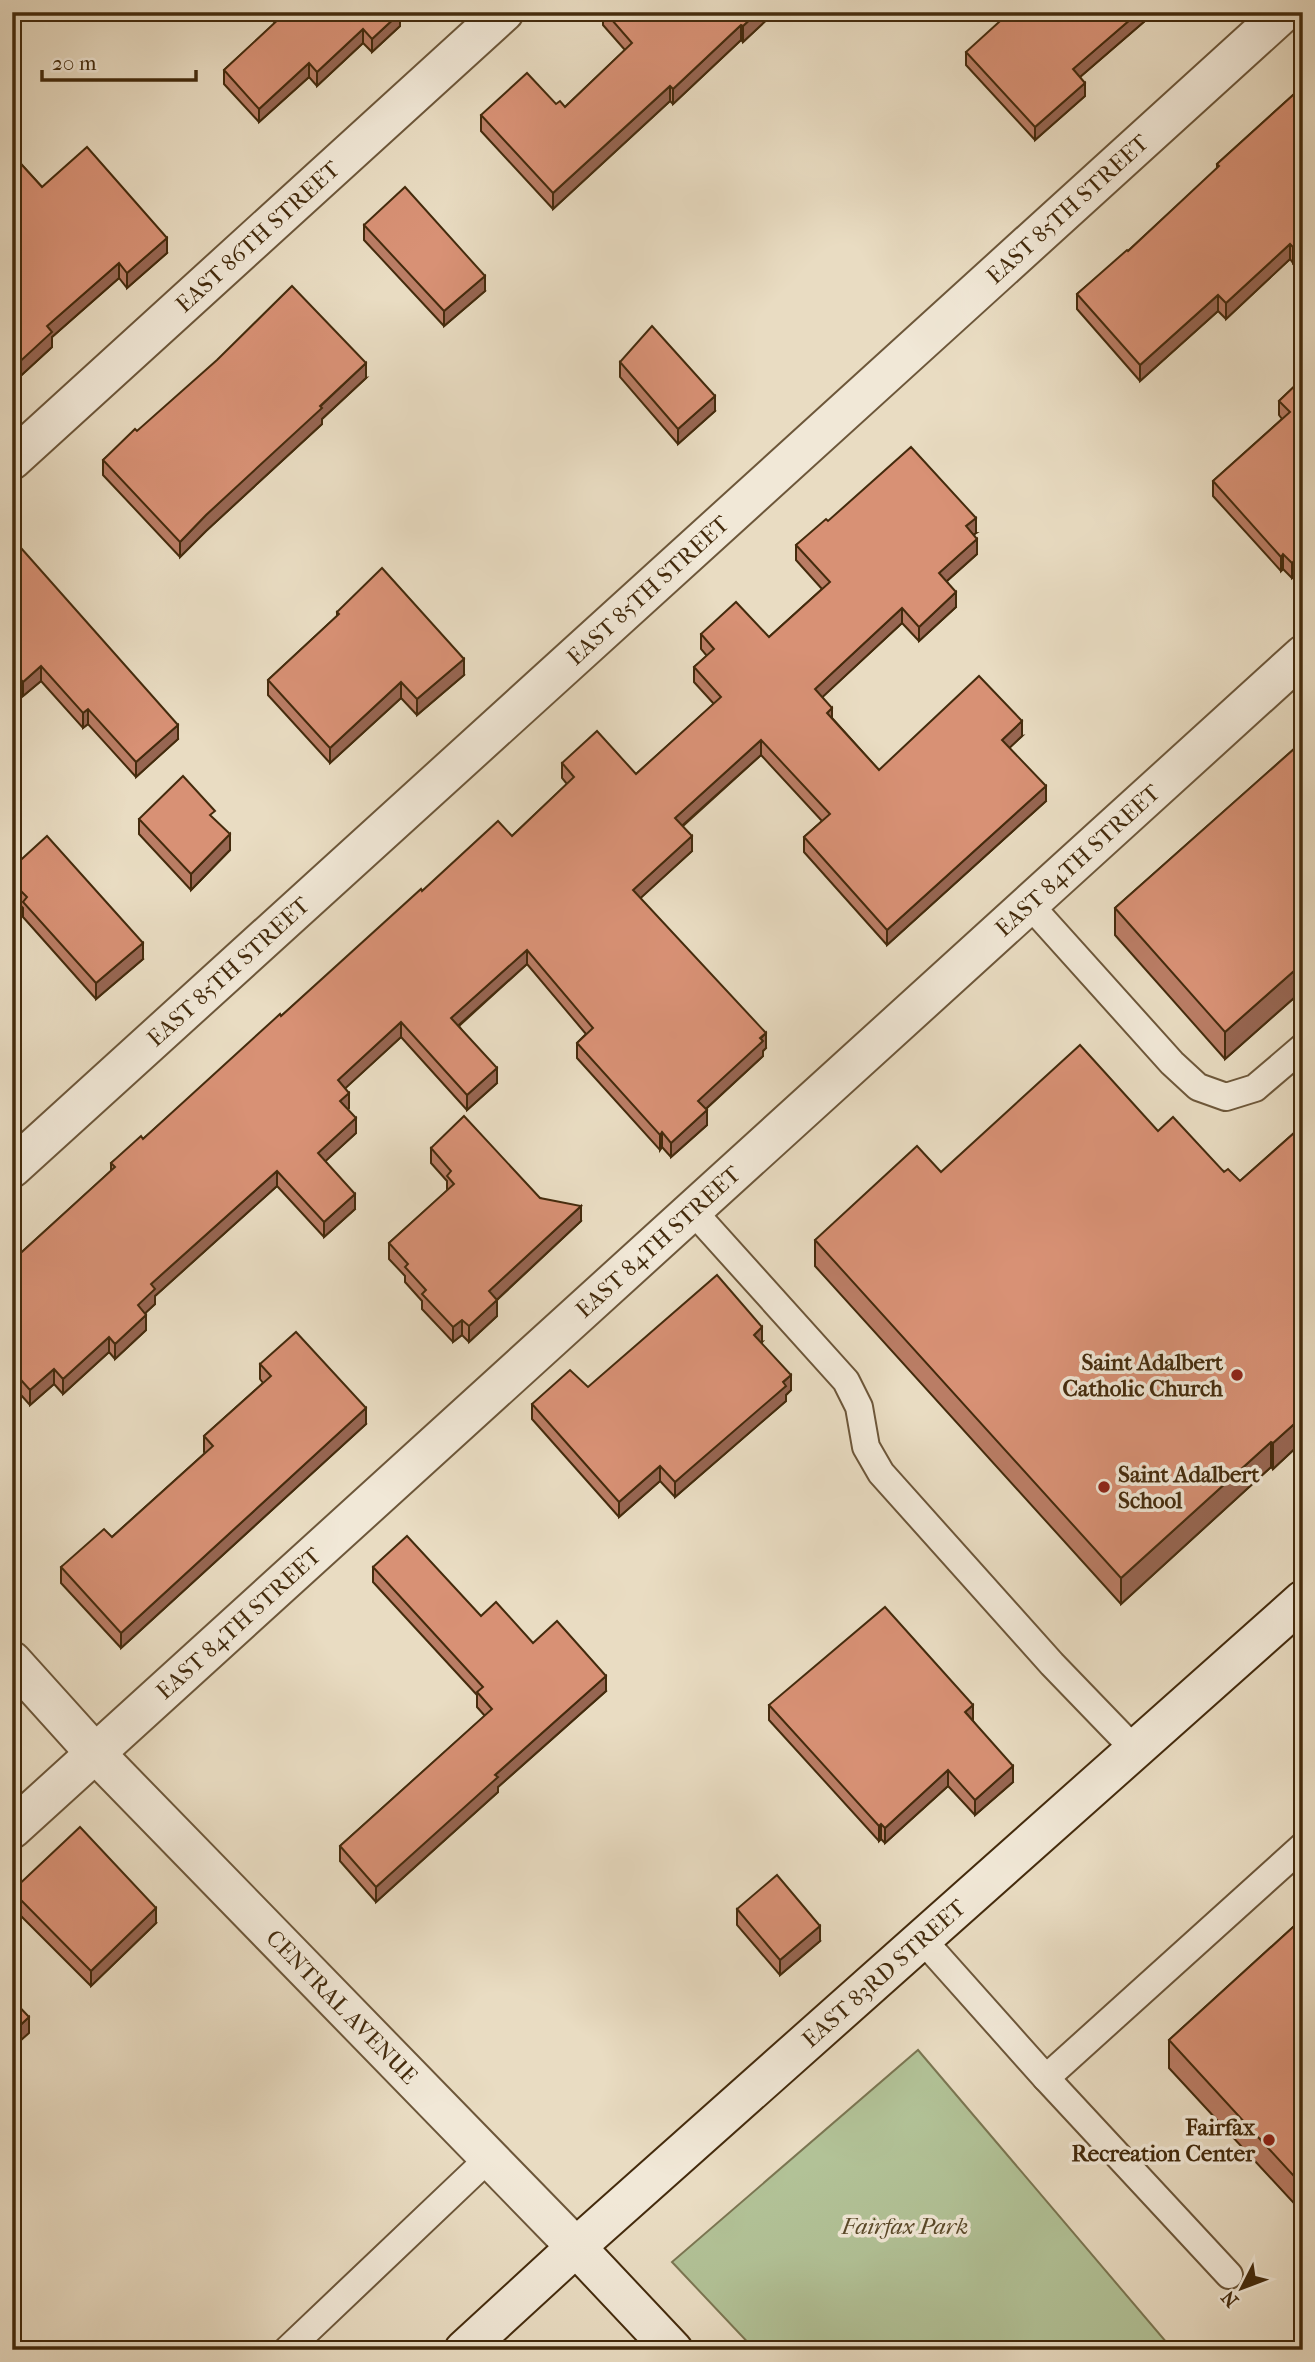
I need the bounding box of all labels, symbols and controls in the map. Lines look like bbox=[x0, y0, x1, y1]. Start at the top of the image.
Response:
scale bar bbox=[42, 38, 196, 82]
text: 20 m bbox=[52, 51, 97, 75]
street label: EAST 85TH STREET bbox=[981, 129, 1154, 290]
street label: EAST 86TH STREET bbox=[170, 155, 346, 318]
street label: EAST 85TH STREET bbox=[562, 510, 735, 671]
street label: EAST 84TH STREET bbox=[990, 779, 1166, 942]
street label: EAST 85TH STREET bbox=[142, 891, 315, 1052]
street label: EAST 84TH STREET bbox=[570, 1160, 746, 1324]
place label: Saint Adalbert Catholic Church bbox=[1063, 1349, 1224, 1402]
marker: Saint Adalbert Catholic Church bbox=[1229, 1367, 1245, 1383]
place label: Saint Adalbert School bbox=[1118, 1461, 1260, 1514]
marker: Saint Adalbert School bbox=[1096, 1479, 1112, 1495]
street label: EAST 84TH STREET bbox=[151, 1542, 327, 1705]
street label: EAST 83RD STREET bbox=[797, 1894, 971, 2053]
street label: CENTRAL AVENUE bbox=[261, 1924, 423, 2090]
place label: Fairfax Recreation Center bbox=[1071, 2114, 1256, 2167]
marker: Fairfax Recreation Center bbox=[1261, 2132, 1277, 2148]
park label: Fairfax Park bbox=[841, 2213, 968, 2240]
north arrow bbox=[1206, 2254, 1276, 2324]
text: N bbox=[1217, 2286, 1243, 2311]

